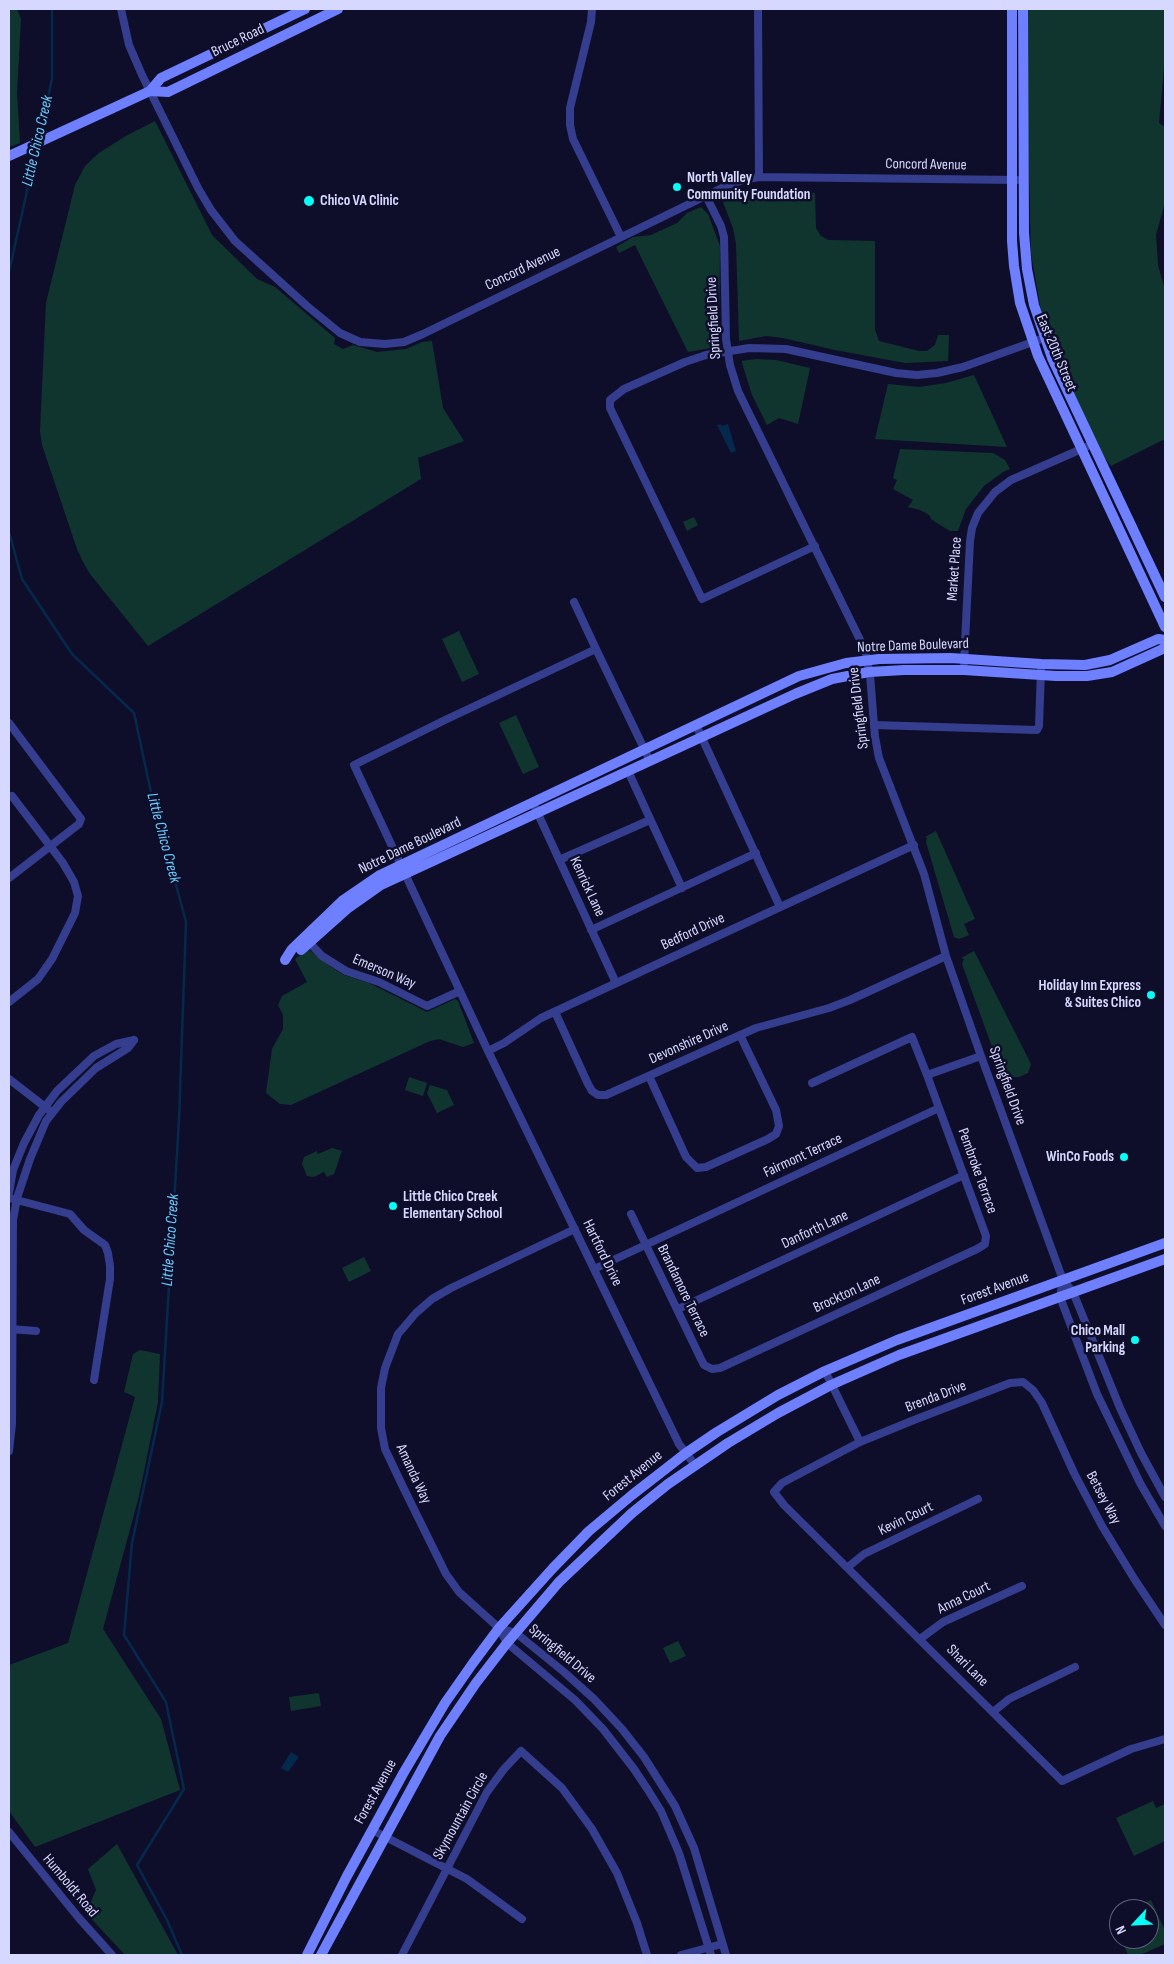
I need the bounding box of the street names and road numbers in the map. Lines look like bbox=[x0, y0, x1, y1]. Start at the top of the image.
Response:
street label: Bruce Road bbox=[209, 21, 267, 61]
street label: Concord Avenue bbox=[885, 155, 967, 175]
street label: Concord Avenue bbox=[483, 243, 563, 295]
street label: Springfield Drive bbox=[703, 276, 725, 360]
street label: East 20th Street bbox=[1032, 312, 1080, 394]
street label: Market Place bbox=[944, 536, 966, 602]
street label: Notre Dame Boulevard bbox=[857, 635, 969, 657]
street label: Springfield Drive bbox=[845, 666, 873, 750]
street label: Notre Dame Boulevard bbox=[356, 813, 464, 879]
street label: Kenrick Lane bbox=[565, 854, 609, 920]
street label: Bedford Drive bbox=[658, 909, 728, 955]
street label: Emerson Way bbox=[350, 951, 418, 993]
street label: Devonshire Drive bbox=[647, 1018, 731, 1068]
street label: Springfield Drive bbox=[984, 1044, 1030, 1128]
street label: Pembroke Terrace bbox=[953, 1126, 1001, 1216]
street label: Fairmont Terrace bbox=[761, 1130, 845, 1182]
street label: Danforth Lane bbox=[779, 1207, 851, 1253]
street label: Hartford Drive bbox=[578, 1217, 626, 1289]
street label: Brandamore Terrace bbox=[653, 1242, 713, 1340]
street label: Forest Avenue bbox=[959, 1268, 1031, 1310]
street label: Brockton Lane bbox=[811, 1271, 883, 1317]
street label: Brenda Drive bbox=[903, 1377, 969, 1417]
street label: Amanda Way bbox=[391, 1441, 435, 1507]
street label: Forest Avenue bbox=[600, 1447, 666, 1505]
street label: Betsey Way bbox=[1082, 1468, 1124, 1528]
street label: Kevin Court bbox=[876, 1498, 936, 1540]
street label: Anna Court bbox=[935, 1578, 993, 1618]
street label: Springfield Drive bbox=[525, 1621, 599, 1687]
street label: Shari Lane bbox=[942, 1641, 992, 1691]
street label: Forest Avenue bbox=[351, 1757, 401, 1827]
street label: Skymountain Circle bbox=[430, 1769, 492, 1863]
street label: Humboldt Road bbox=[38, 1851, 102, 1921]

